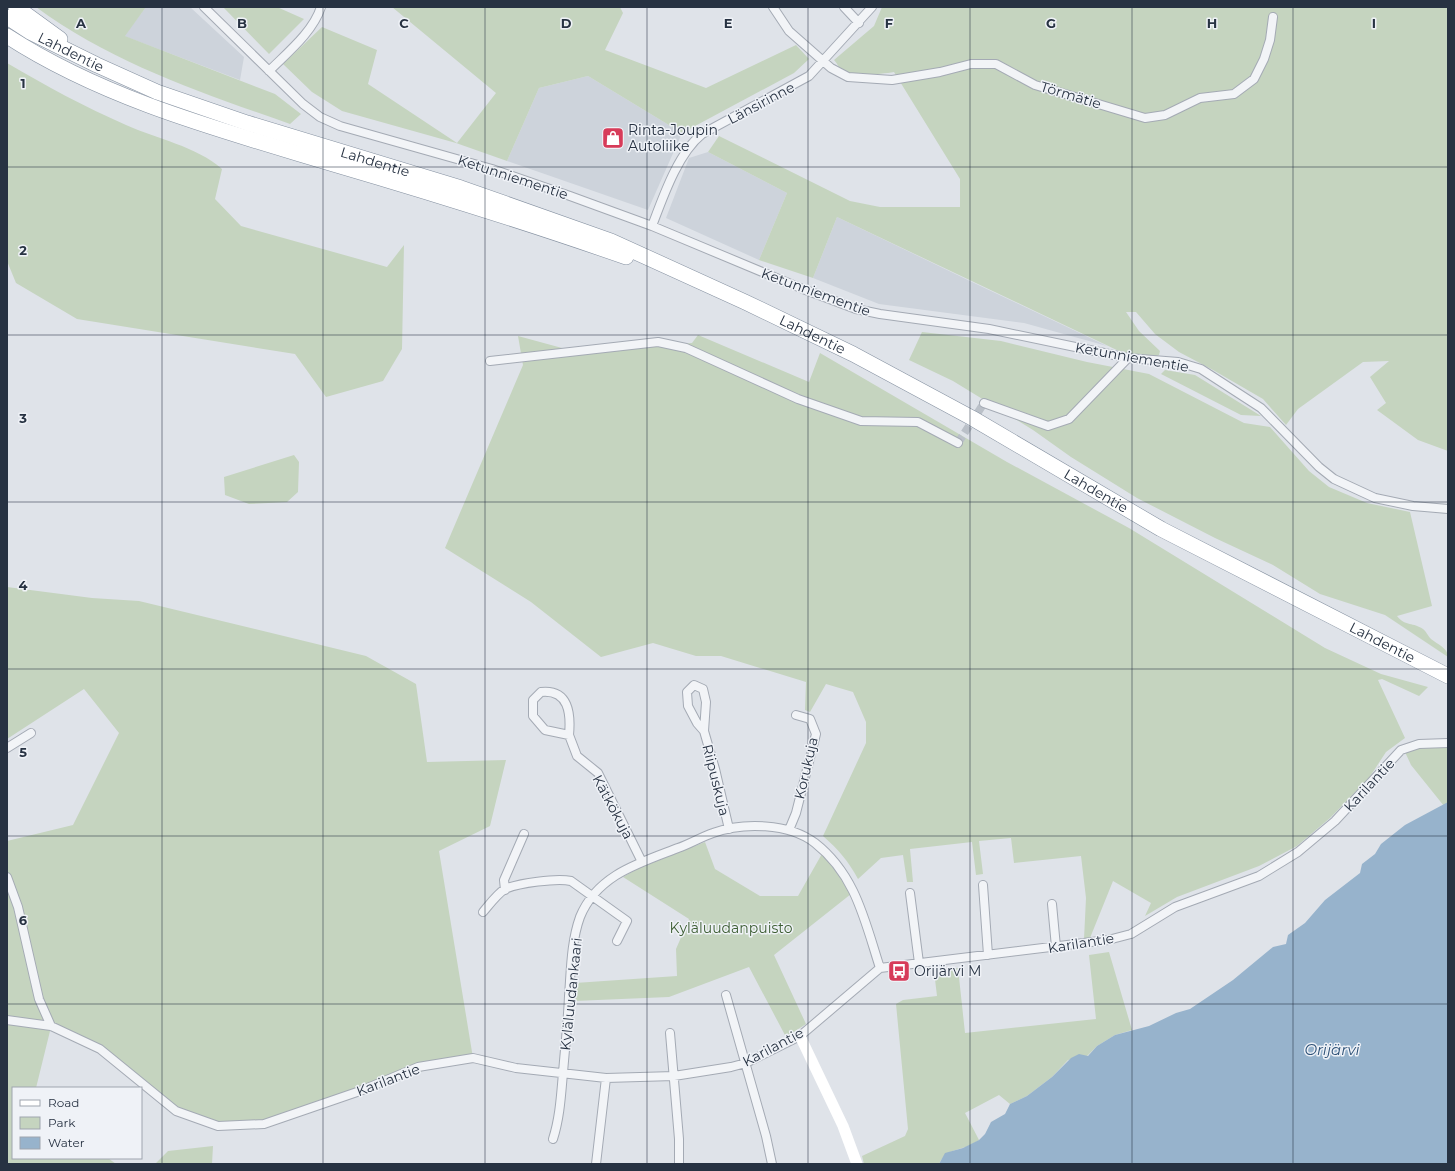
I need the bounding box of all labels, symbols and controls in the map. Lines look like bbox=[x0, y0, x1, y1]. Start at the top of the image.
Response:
text: A bbox=[75, 15, 87, 31]
text: B bbox=[237, 15, 247, 31]
text: C bbox=[399, 15, 409, 31]
text: D bbox=[561, 15, 572, 31]
text: E bbox=[724, 15, 733, 31]
text: F bbox=[885, 15, 893, 31]
text: G bbox=[1046, 15, 1056, 31]
text: H bbox=[1207, 15, 1217, 31]
text: I bbox=[1372, 15, 1376, 31]
street label: Lahdentie bbox=[35, 28, 107, 76]
text: 1 bbox=[20, 75, 26, 91]
street label: Törmätie bbox=[1038, 77, 1104, 113]
street label: Länsirinne bbox=[724, 78, 798, 128]
place label: Rinta-Joupin Autoliike bbox=[628, 121, 718, 155]
shop icon: Rinta-Joupin Autoliike bbox=[600, 125, 626, 151]
street label: Lahdentie bbox=[338, 143, 412, 181]
street label: Ketunniementie bbox=[456, 151, 570, 203]
text: 2 bbox=[19, 242, 27, 258]
street label: Ketunniementie bbox=[759, 264, 873, 320]
street label: Lahdentie bbox=[776, 311, 849, 358]
street label: Ketunniementie bbox=[1074, 338, 1190, 376]
text: 3 bbox=[18, 410, 27, 426]
street label: Lahdentie bbox=[1061, 465, 1131, 517]
text: 4 bbox=[19, 577, 28, 593]
street label: Lahdentie bbox=[1347, 618, 1418, 667]
street label: Korukuja bbox=[790, 735, 822, 801]
street label: Riipuskuja bbox=[698, 742, 734, 818]
text: 5 bbox=[19, 744, 27, 760]
street label: Karilantie bbox=[1340, 754, 1398, 816]
street label: Kätkökuja bbox=[589, 772, 637, 842]
text: 6 bbox=[19, 912, 28, 928]
park label: Kyläluudanpuisto bbox=[669, 919, 793, 937]
street label: Karilantie bbox=[1047, 929, 1115, 957]
street label: Kyläluudankaari bbox=[556, 937, 586, 1051]
bus stop icon: Orijärvi M bbox=[886, 958, 912, 984]
place label: Orijärvi M bbox=[914, 962, 981, 980]
street label: Karilantie bbox=[739, 1023, 807, 1071]
water label: Orijärvi bbox=[1304, 1040, 1361, 1059]
street label: Karilantie bbox=[354, 1060, 422, 1100]
legend bbox=[12, 1087, 142, 1159]
text: Road bbox=[48, 1095, 79, 1110]
text: Park bbox=[48, 1115, 76, 1130]
text: Water bbox=[48, 1135, 85, 1150]

